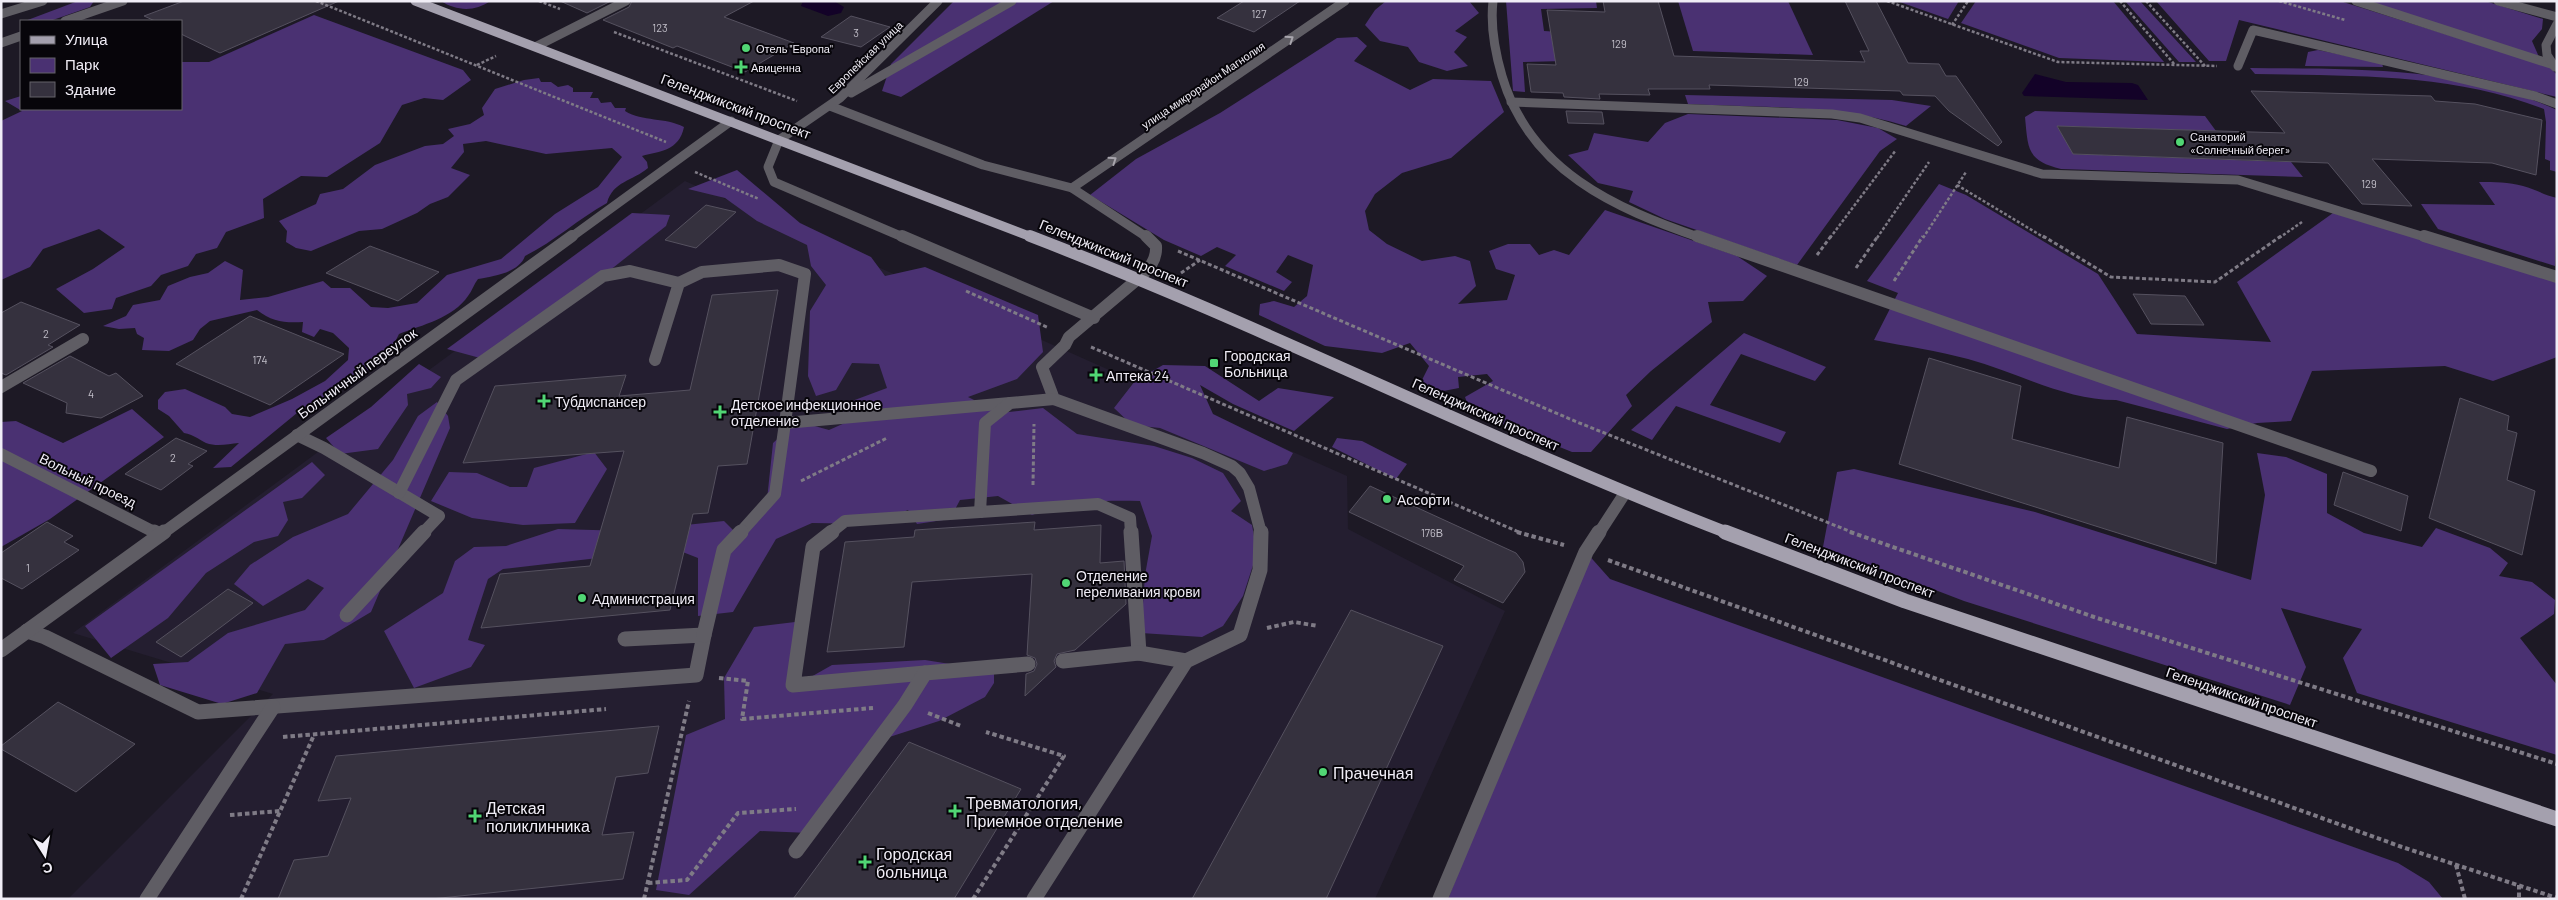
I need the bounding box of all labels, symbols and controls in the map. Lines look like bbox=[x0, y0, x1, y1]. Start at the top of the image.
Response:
house number: 127 bbox=[1252, 7, 1266, 20]
street label: Европейская улица bbox=[825, 17, 906, 96]
legend bbox=[20, 20, 182, 110]
house number: 123 bbox=[652, 21, 668, 34]
house number: 3 bbox=[853, 26, 859, 39]
text: Улица bbox=[65, 30, 108, 48]
one-way arrow bbox=[1284, 36, 1294, 45]
house number: 129 bbox=[1611, 37, 1627, 50]
street label: улица микрорайон Магнолия bbox=[1139, 39, 1267, 131]
marker: Отель "Европа" bbox=[740, 42, 752, 54]
place label: Отель "Европа" bbox=[756, 42, 833, 55]
text: Парк bbox=[65, 55, 99, 73]
marker: Авиценна bbox=[735, 61, 747, 73]
place label: Авиценна bbox=[751, 61, 802, 74]
street label: Геленджикский проспект bbox=[659, 70, 814, 143]
house number: 129 bbox=[1793, 75, 1809, 88]
text: Здание bbox=[65, 80, 116, 98]
place label: Санаторий «Солнечный берег» bbox=[2190, 130, 2291, 156]
marker: Санаторий «Солнечный берег» bbox=[2174, 136, 2186, 148]
one-way arrow bbox=[1107, 157, 1116, 167]
house number: 129 bbox=[2361, 177, 2377, 190]
street label: Геленджикский проспект bbox=[1037, 215, 1191, 291]
street label: Больничный переулок bbox=[294, 324, 421, 422]
house number: 2 bbox=[43, 327, 49, 340]
place label: Городская Больница bbox=[1224, 347, 1291, 380]
house number: 174 bbox=[252, 353, 268, 366]
marker: Городская Больница bbox=[1208, 357, 1220, 369]
place label: Аптека 24 bbox=[1106, 367, 1169, 384]
marker: Аптека 24 bbox=[1090, 369, 1102, 381]
street label: Геленджикский проспект bbox=[1410, 374, 1563, 454]
house number: 4 bbox=[88, 387, 94, 400]
place label: Тубдиспансер bbox=[555, 393, 646, 410]
marker: Тубдиспансер bbox=[537, 394, 551, 408]
place label: Детское инфекционное отделение bbox=[731, 396, 882, 429]
marker: Детское инфекционное отделение bbox=[713, 405, 727, 419]
street label: Вольный проезд bbox=[37, 449, 139, 511]
house number: 2 bbox=[170, 451, 176, 464]
place label: Ассорти bbox=[1397, 491, 1450, 508]
marker: Ассорти bbox=[1381, 493, 1393, 505]
house number: 176В bbox=[1421, 526, 1443, 539]
street label: Геленджикский проспект bbox=[1783, 529, 1938, 602]
house number: 1 bbox=[26, 561, 30, 574]
place label: Отделение переливания крови bbox=[1076, 567, 1200, 600]
marker: Отделение переливания крови bbox=[1060, 577, 1072, 589]
place label: Администрация bbox=[592, 590, 695, 607]
marker: Администрация bbox=[576, 592, 588, 604]
street label: Геленджикский проспект bbox=[2164, 663, 2321, 731]
place label: Прачечная bbox=[1333, 763, 1413, 782]
marker: Прачечная bbox=[1317, 766, 1329, 778]
place label: Тревматология, Приемное отделение bbox=[966, 793, 1123, 830]
place label: Детская поликлинника bbox=[486, 798, 590, 835]
marker: Тревматология, Приемное отделение bbox=[948, 804, 962, 818]
marker: Детская поликлинника bbox=[468, 809, 482, 823]
north arrow bbox=[20, 830, 70, 880]
place label: Городская больница bbox=[876, 844, 952, 881]
marker: Городская больница bbox=[858, 855, 872, 869]
text: С bbox=[41, 859, 54, 878]

